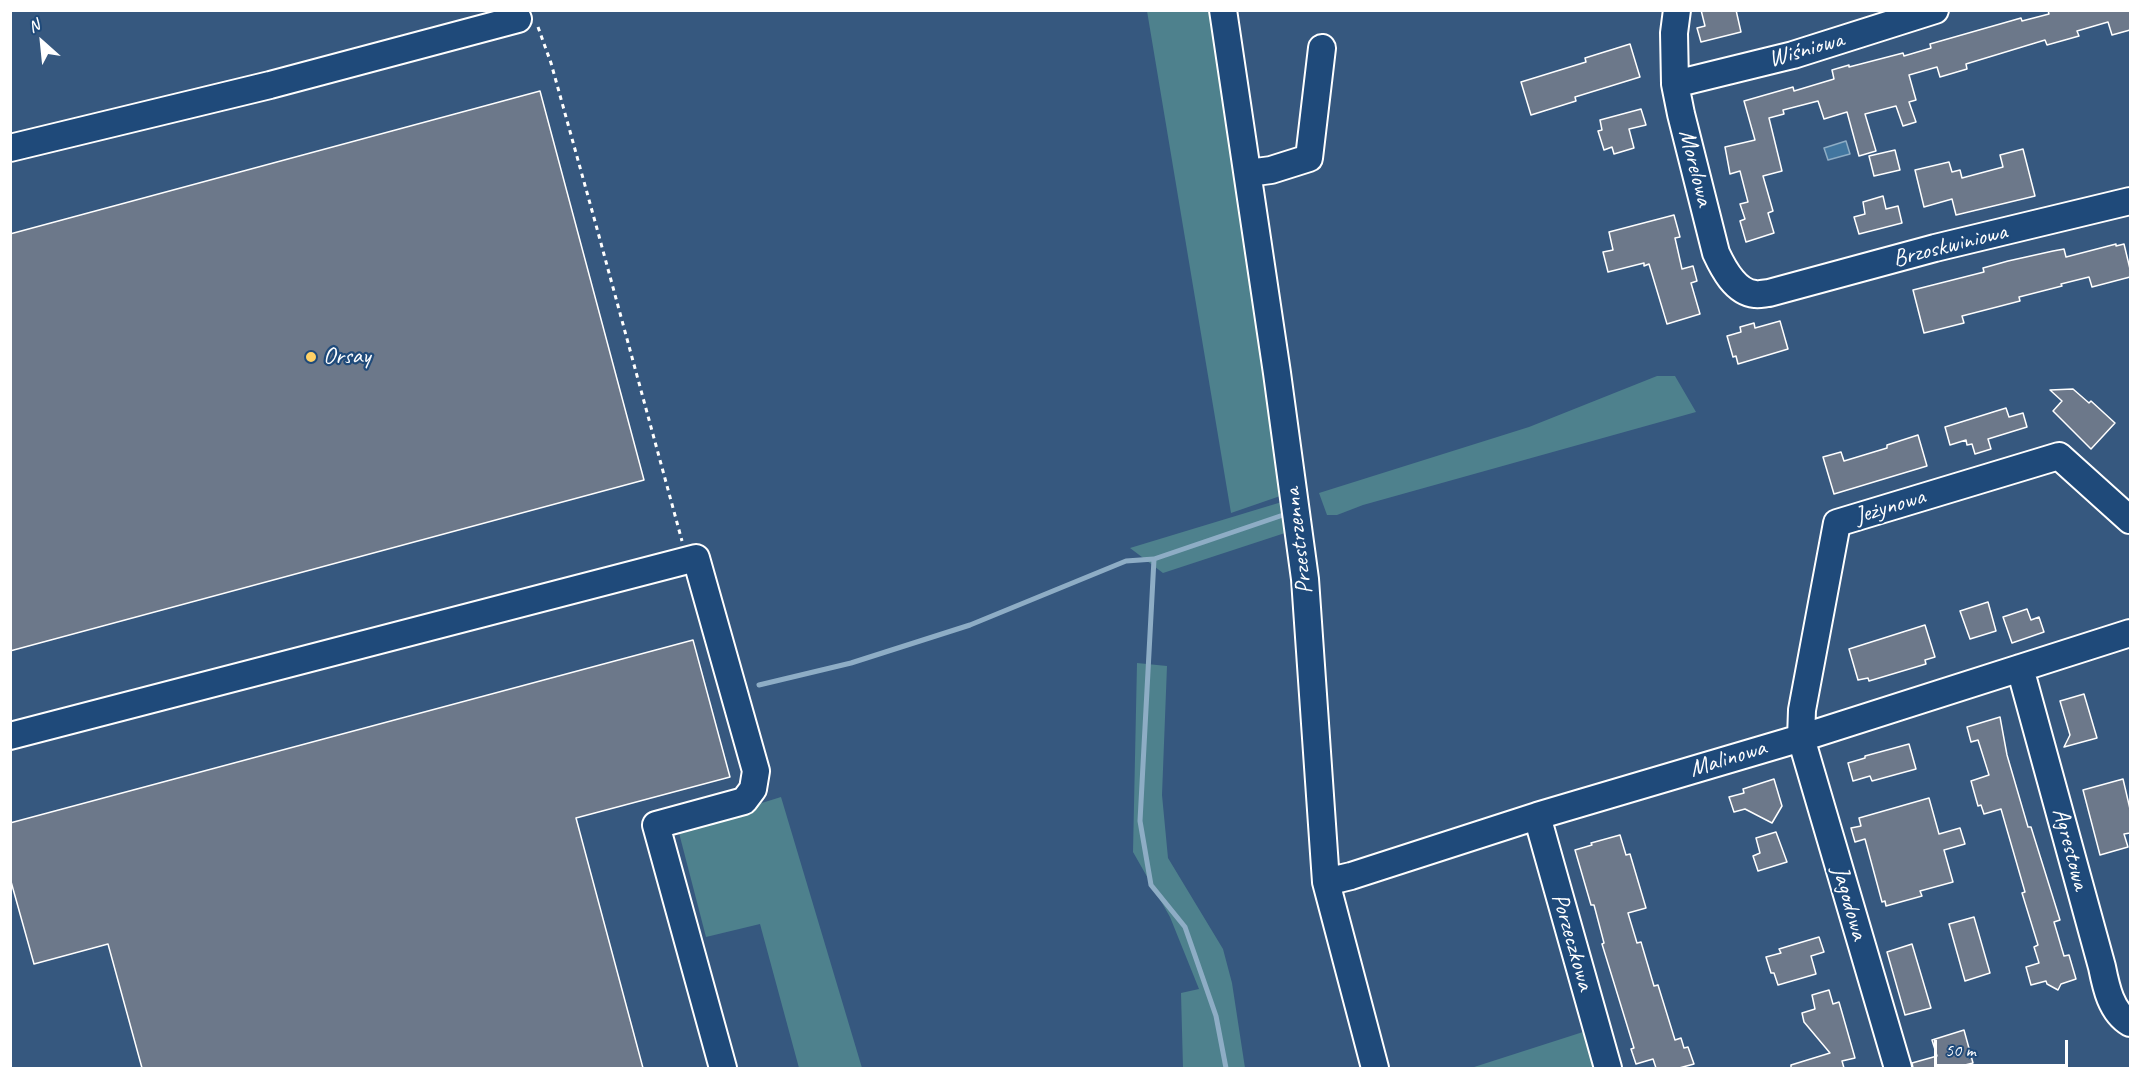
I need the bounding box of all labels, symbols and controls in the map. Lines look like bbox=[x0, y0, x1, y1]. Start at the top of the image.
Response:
north arrow bbox=[12, 12, 72, 72]
text: N bbox=[25, 15, 43, 37]
street label: Wiśniowa bbox=[1765, 26, 1847, 74]
street label: Morelowa bbox=[1672, 127, 1718, 209]
street label: Brzoskwiniowa bbox=[1890, 218, 2010, 274]
place label: Orsay bbox=[323, 343, 370, 371]
marker: Orsay bbox=[304, 350, 318, 364]
street label: Jeżynowa bbox=[1851, 483, 1929, 531]
street label: Przestrzenna bbox=[1278, 486, 1320, 596]
street label: Malinowa bbox=[1686, 734, 1770, 784]
street label: Agrestowa bbox=[2045, 805, 2095, 893]
street label: Jagodowa bbox=[1825, 863, 1873, 943]
street label: Porzeczkowa bbox=[1544, 890, 1600, 994]
scale bar bbox=[1937, 1028, 2070, 1066]
text: 50 m bbox=[1945, 1039, 1976, 1061]

